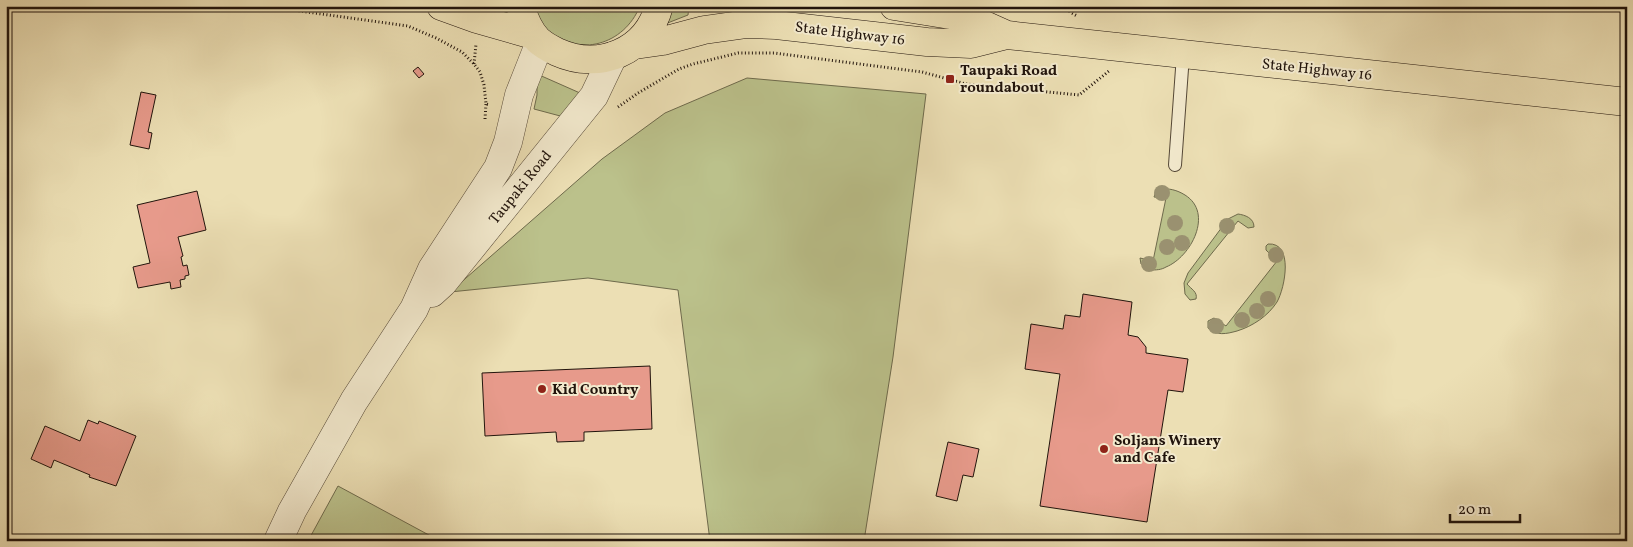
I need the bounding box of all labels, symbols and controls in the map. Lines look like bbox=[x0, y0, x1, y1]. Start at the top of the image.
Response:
street label: State Highway 16 bbox=[794, 17, 906, 52]
street label: State Highway 16 bbox=[1261, 54, 1373, 87]
place label: Taupaki Road roundabout bbox=[960, 61, 1057, 99]
marker: Taupaki Road roundabout bbox=[944, 73, 956, 85]
street label: Taupaki Road bbox=[485, 147, 557, 229]
place label: Kid Country bbox=[552, 380, 639, 401]
marker: Kid Country bbox=[536, 383, 548, 395]
place label: Soljans Winery and Cafe bbox=[1114, 431, 1222, 469]
marker: Soljans Winery and Cafe bbox=[1098, 443, 1110, 455]
scale bar bbox=[1450, 492, 1520, 524]
text: 20 m bbox=[1458, 500, 1491, 521]

